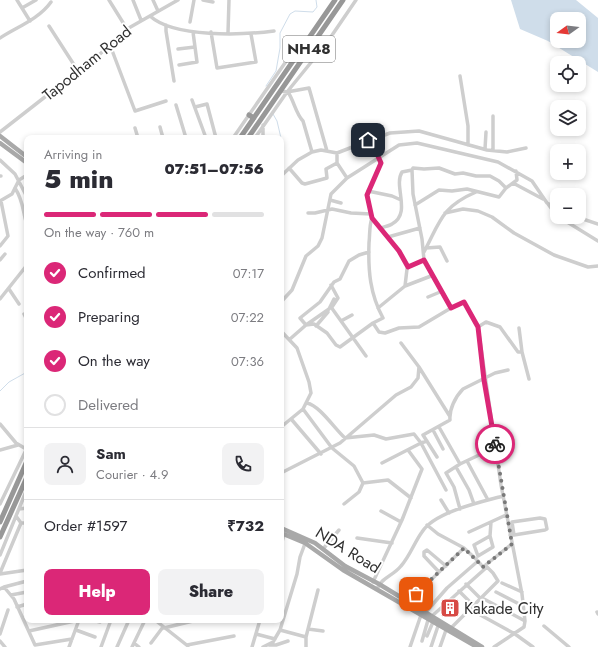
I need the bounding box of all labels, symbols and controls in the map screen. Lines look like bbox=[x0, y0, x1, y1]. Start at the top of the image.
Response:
north arrow bbox=[550, 12, 586, 48]
map controls bbox=[550, 12, 586, 224]
street label: Tapodham Road bbox=[38, 20, 136, 106]
road number: NH48 bbox=[283, 36, 335, 62]
button: locate bbox=[550, 56, 586, 92]
button: layers bbox=[550, 100, 586, 136]
pin bbox=[351, 123, 385, 157]
icon: home bbox=[357, 129, 379, 151]
button: + bbox=[550, 144, 586, 180]
text: Arriving in bbox=[44, 145, 102, 164]
text: 07:51–07:56 bbox=[165, 158, 264, 180]
text: 5 min bbox=[44, 160, 113, 198]
button: − bbox=[550, 188, 586, 224]
text: On the way · 760 m bbox=[44, 223, 154, 242]
icon: check bbox=[44, 262, 66, 284]
text: Confirmed bbox=[78, 262, 146, 284]
text: 07:17 bbox=[233, 264, 264, 283]
icon: check bbox=[44, 306, 66, 328]
text: Preparing bbox=[78, 306, 140, 328]
text: 07:22 bbox=[231, 308, 264, 327]
icon: check bbox=[44, 350, 66, 372]
text: On the way bbox=[78, 350, 150, 372]
text: 07:36 bbox=[231, 352, 264, 371]
text: Delivered bbox=[78, 394, 139, 416]
courier bbox=[475, 424, 515, 464]
icon: bike bbox=[484, 433, 506, 455]
button: person bbox=[44, 443, 86, 485]
text: Sam bbox=[96, 443, 126, 465]
button: phone bbox=[222, 443, 264, 485]
text: Courier · 4.9 bbox=[96, 465, 169, 484]
text: Order #1597 bbox=[44, 515, 127, 537]
text: ₹732 bbox=[227, 515, 264, 537]
street label: NDA Road bbox=[311, 521, 385, 579]
button: Help bbox=[44, 569, 150, 615]
button: Share bbox=[158, 569, 264, 615]
pin bbox=[399, 577, 433, 611]
icon: bag bbox=[405, 583, 427, 605]
building icon: Kakade City bbox=[439, 597, 461, 619]
place label: Kakade City bbox=[464, 597, 545, 620]

